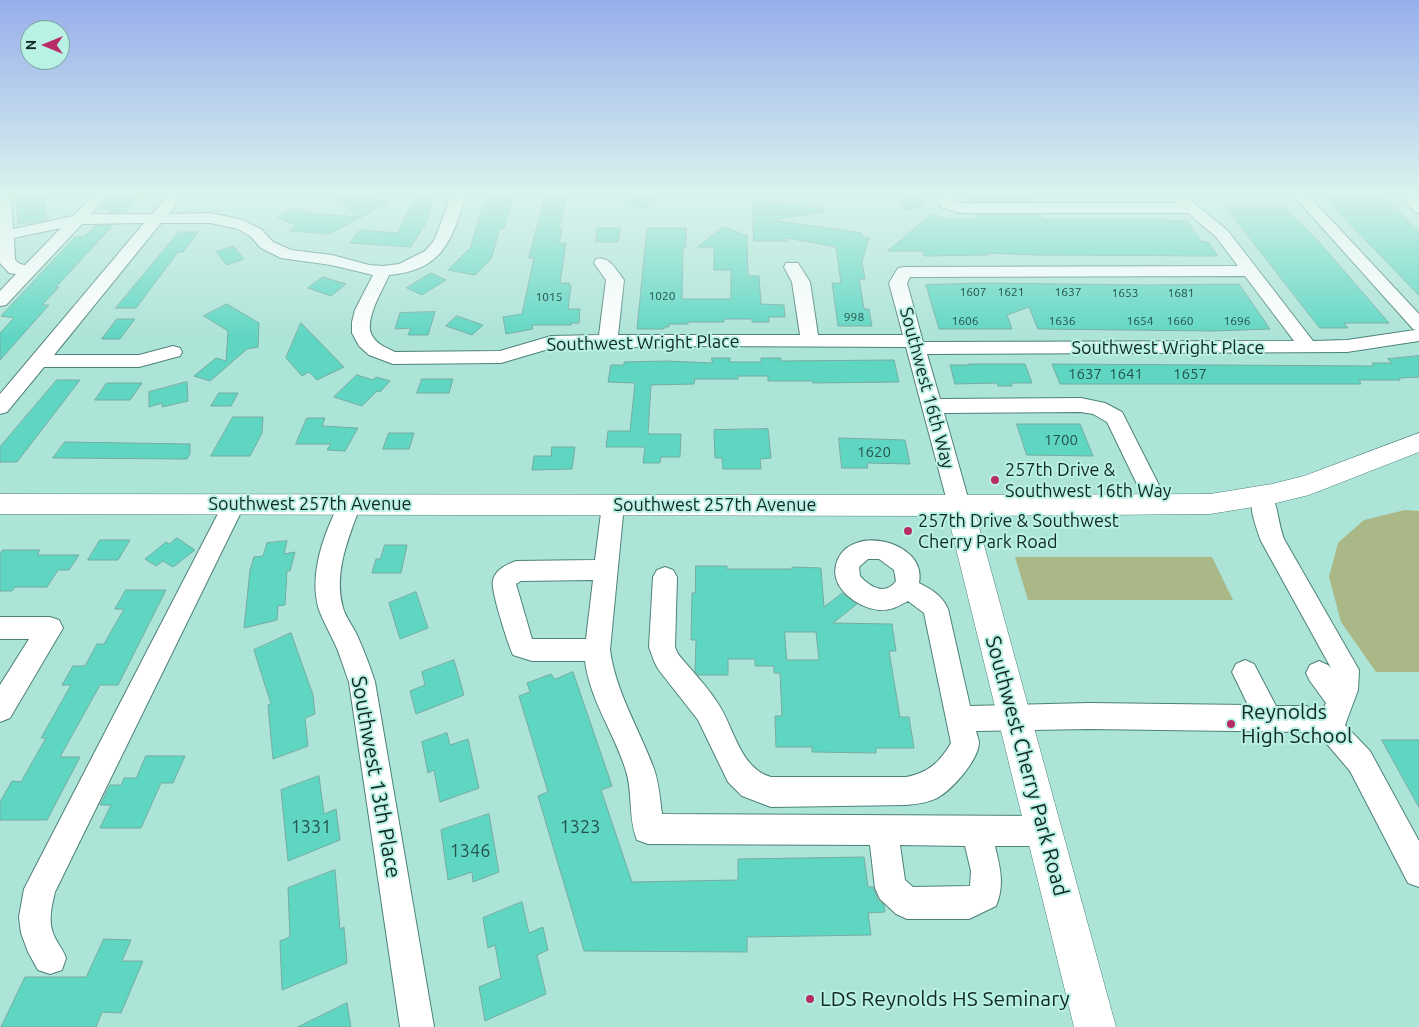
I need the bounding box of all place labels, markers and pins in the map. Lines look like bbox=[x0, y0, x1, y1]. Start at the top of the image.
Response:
place label: 257th Drive & Southwest 16th Way bbox=[1005, 459, 1171, 502]
marker: 257th Drive & Southwest 16th Way bbox=[989, 474, 1001, 486]
place label: 257th Drive & Southwest Cherry Park Road bbox=[918, 510, 1119, 552]
marker: 257th Drive & Southwest Cherry Park Road bbox=[902, 525, 914, 537]
place label: Reynolds High School bbox=[1241, 699, 1352, 749]
marker: Reynolds High School bbox=[1225, 718, 1237, 730]
place label: LDS Reynolds HS Seminary bbox=[820, 986, 1070, 1012]
marker: LDS Reynolds HS Seminary bbox=[804, 993, 816, 1005]

